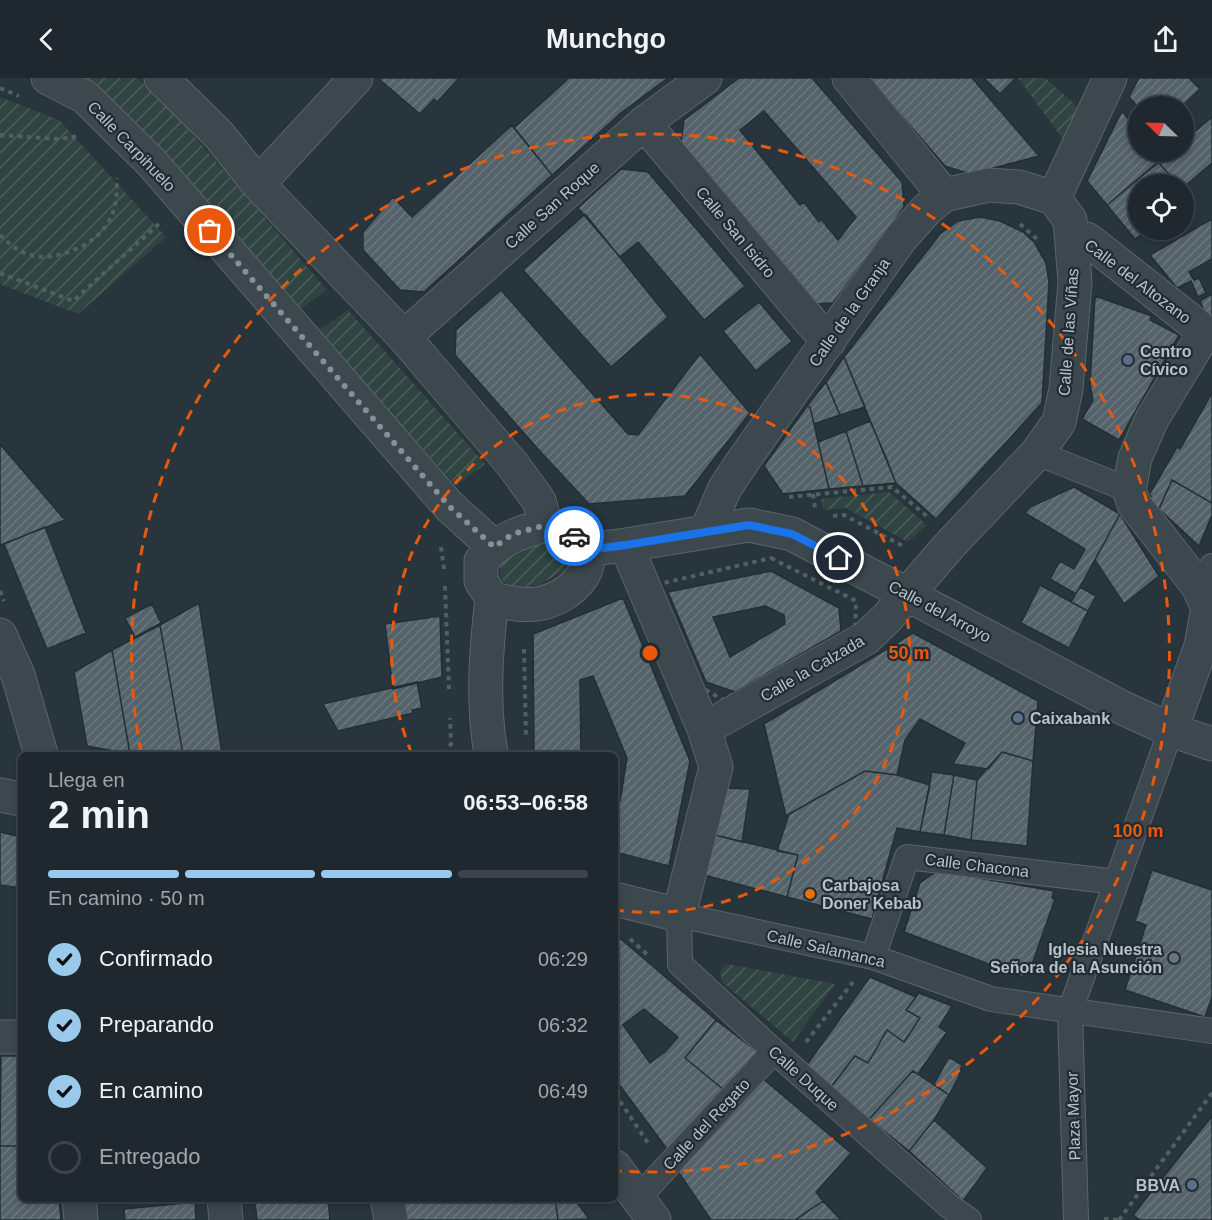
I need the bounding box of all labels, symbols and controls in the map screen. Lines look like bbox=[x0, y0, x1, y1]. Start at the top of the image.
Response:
icon: back bbox=[30, 23, 63, 56]
icon: share bbox=[1149, 23, 1182, 56]
text: Munchgo bbox=[546, 24, 666, 54]
north arrow bbox=[1128, 96, 1194, 162]
map controls bbox=[1128, 96, 1194, 240]
street label: Calle Carpihuelo bbox=[84, 98, 179, 195]
street label: Calle San Roque bbox=[502, 159, 603, 252]
button: locate bbox=[1128, 174, 1194, 240]
street label: Calle San Isidro bbox=[693, 184, 778, 281]
pin bbox=[184, 205, 235, 256]
icon: bag bbox=[193, 214, 226, 247]
street label: Calle del Altozano bbox=[1081, 236, 1194, 327]
street label: Calle de la Granja bbox=[806, 255, 893, 370]
street label: Calle de las Viñas bbox=[1056, 268, 1081, 396]
place label: Centro Cívico bbox=[1140, 343, 1192, 378]
marker: Centro Cívico bbox=[1121, 353, 1135, 367]
courier bbox=[544, 506, 604, 566]
icon: car bbox=[558, 520, 591, 553]
pin bbox=[813, 532, 864, 583]
icon: home bbox=[822, 541, 855, 574]
street label: Calle del Arroyo bbox=[886, 577, 994, 646]
street label: Calle la Calzada bbox=[758, 632, 867, 705]
centre of rings bbox=[640, 643, 660, 663]
text: 50 m bbox=[888, 643, 930, 663]
place label: Caixabank bbox=[1030, 710, 1110, 727]
marker: Caixabank bbox=[1011, 711, 1025, 725]
text: Llega en bbox=[48, 769, 125, 791]
text: 06:53–06:58 bbox=[463, 790, 588, 815]
text: 2 min bbox=[48, 793, 150, 836]
text: 100 m bbox=[1112, 821, 1164, 841]
street label: Calle Chacona bbox=[924, 851, 1030, 880]
place label: Carbajosa Doner Kebab bbox=[822, 877, 922, 912]
text: En camino · 50 m bbox=[48, 887, 205, 909]
marker: Carbajosa Doner Kebab bbox=[803, 887, 817, 901]
street label: Calle Salamanca bbox=[765, 927, 887, 970]
place label: Iglesia Nuestra Señora de la Asunción bbox=[990, 941, 1162, 976]
icon: check bbox=[48, 943, 81, 976]
text: Confirmado bbox=[99, 946, 213, 971]
text: 06:29 bbox=[538, 948, 588, 970]
marker: Iglesia Nuestra Señora de la Asunción bbox=[1167, 951, 1181, 965]
icon: check bbox=[48, 1009, 81, 1042]
text: Preparando bbox=[99, 1012, 214, 1037]
text: 06:32 bbox=[538, 1014, 588, 1036]
street label: Calle Duque bbox=[765, 1043, 842, 1114]
street label: Plaza Mayor bbox=[1063, 1071, 1084, 1161]
icon: check bbox=[48, 1075, 81, 1108]
street label: Calle del Regato bbox=[660, 1075, 753, 1173]
text: En camino bbox=[99, 1078, 203, 1103]
text: 06:49 bbox=[538, 1080, 588, 1102]
text: Entregado bbox=[99, 1144, 201, 1169]
place label: BBVA bbox=[1136, 1177, 1180, 1194]
marker: BBVA bbox=[1185, 1178, 1199, 1192]

